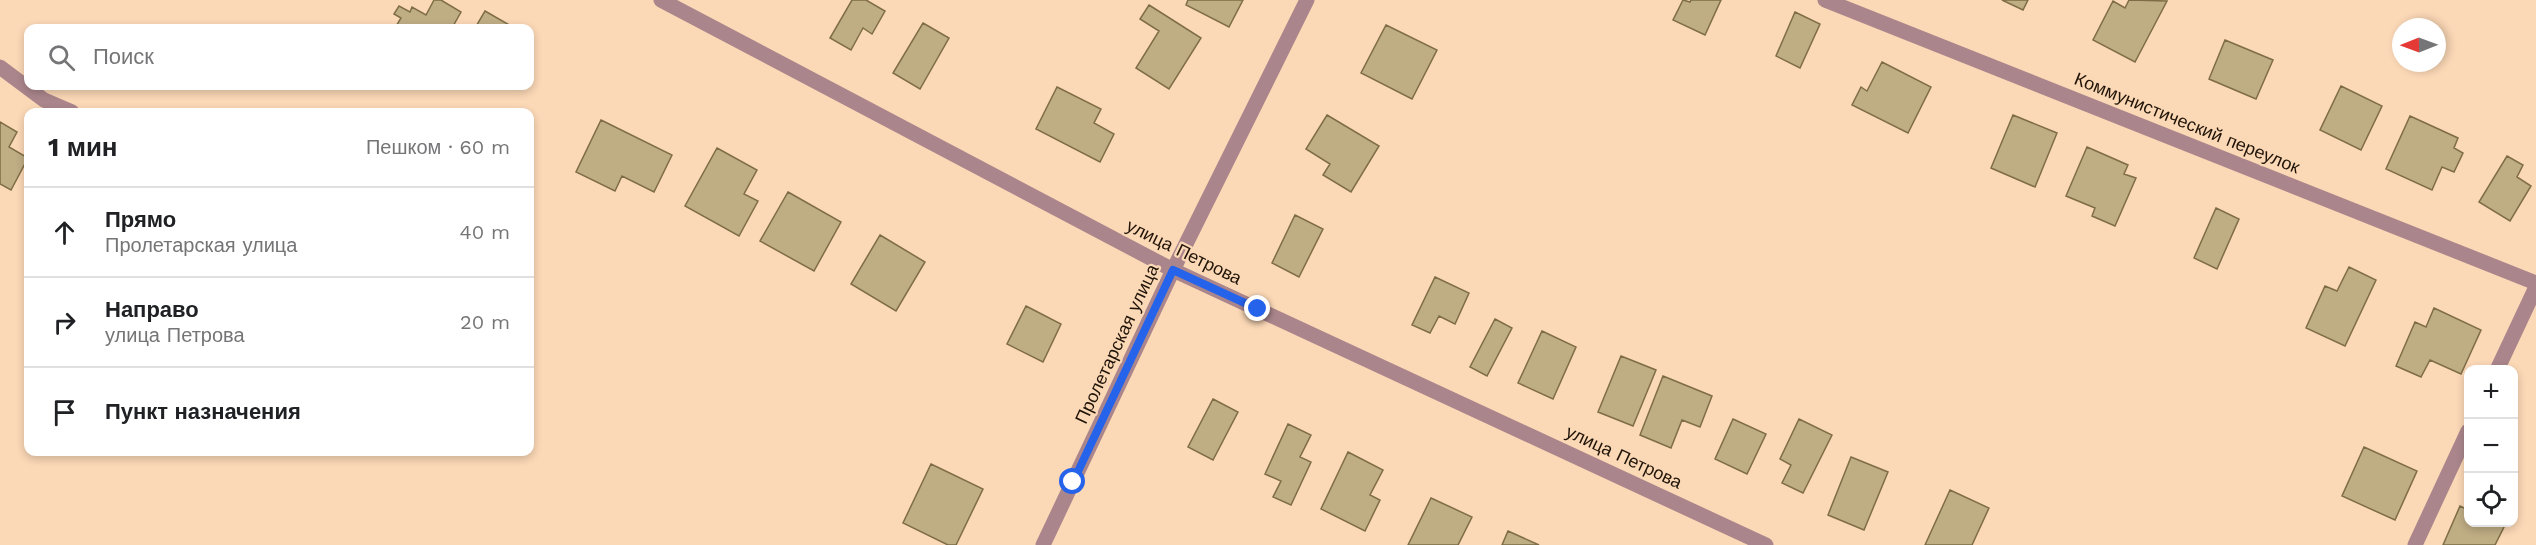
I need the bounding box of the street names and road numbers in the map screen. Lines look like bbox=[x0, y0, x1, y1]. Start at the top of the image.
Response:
street label: Коммунистический переулок bbox=[2072, 68, 2303, 177]
street label: улица Петрова bbox=[1123, 215, 1246, 289]
street label: Пролетарская улица bbox=[1070, 260, 1163, 427]
street label: улица Петрова bbox=[1563, 420, 1686, 493]

